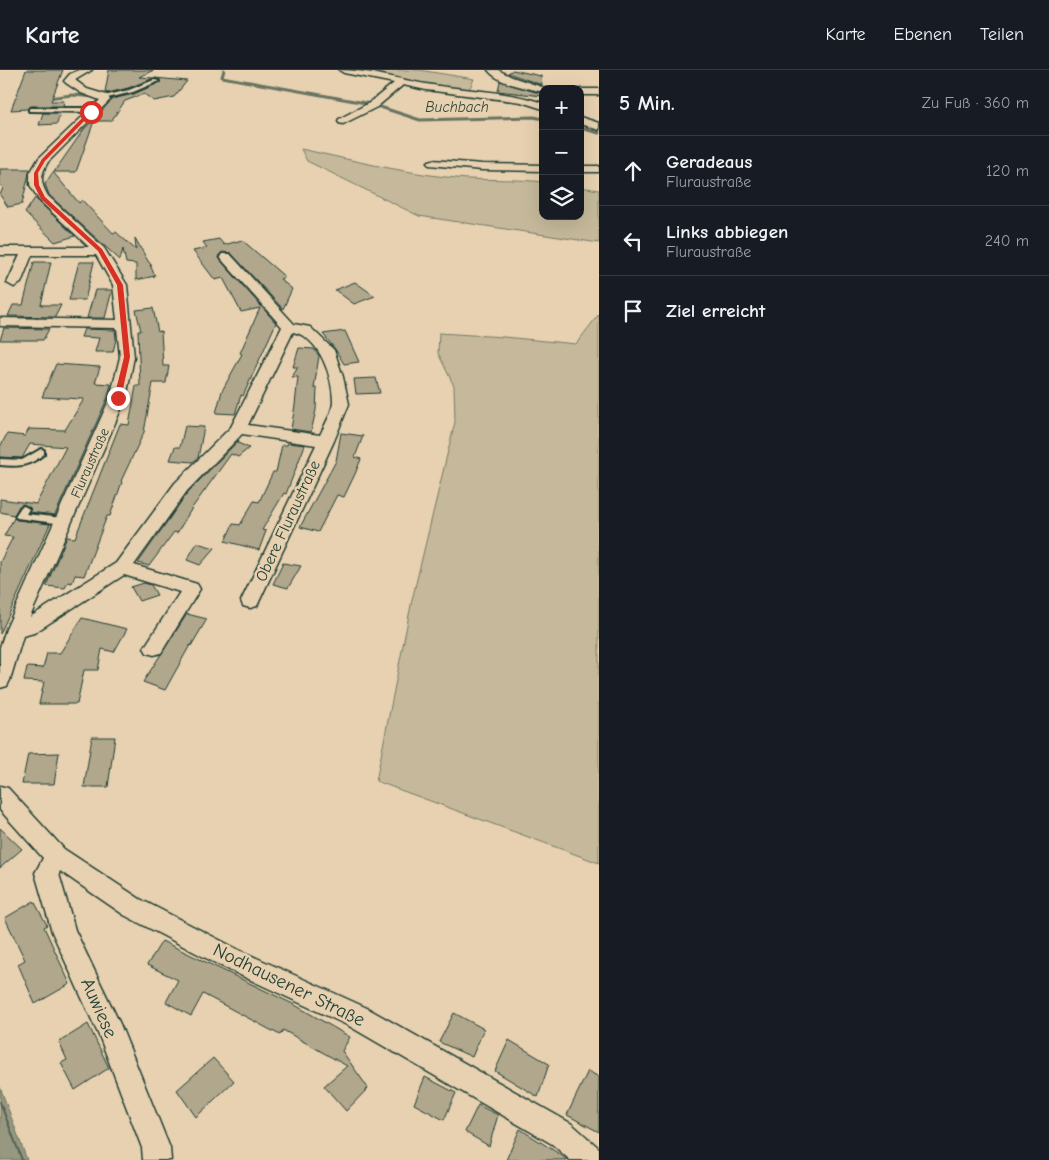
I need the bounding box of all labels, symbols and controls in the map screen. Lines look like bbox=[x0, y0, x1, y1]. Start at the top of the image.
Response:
text: Karte bbox=[25, 21, 79, 49]
text: Karte bbox=[825, 24, 866, 45]
text: Ebenen bbox=[894, 24, 952, 45]
text: Teilen bbox=[980, 24, 1024, 45]
map controls bbox=[539, 85, 584, 220]
button: + bbox=[539, 85, 584, 130]
text: 5 Min. bbox=[619, 91, 675, 115]
text: Zu Fuß · 360 m bbox=[922, 94, 1029, 112]
water label: Buchbach bbox=[425, 98, 489, 116]
route start bbox=[80, 101, 103, 124]
button: − bbox=[539, 130, 584, 175]
text: Geradeaus bbox=[666, 151, 752, 173]
icon: ahead bbox=[619, 157, 647, 185]
text: 120 m bbox=[986, 162, 1029, 180]
text: Fluraustraße bbox=[666, 173, 751, 191]
button: layers bbox=[539, 175, 584, 220]
text: Links abbiegen bbox=[666, 221, 788, 243]
icon: left bbox=[619, 227, 647, 255]
text: 240 m bbox=[985, 232, 1029, 250]
text: Fluraustraße bbox=[666, 243, 751, 261]
icon: arrive bbox=[619, 297, 647, 325]
text: Ziel erreicht bbox=[666, 300, 765, 322]
route end bbox=[107, 387, 130, 410]
street label: Fluraustraße bbox=[67, 425, 113, 501]
street label: Obere Fluraustraße bbox=[252, 458, 324, 584]
street label: Nodhausener Straße bbox=[210, 939, 368, 1031]
street label: Auwiese bbox=[76, 975, 122, 1041]

